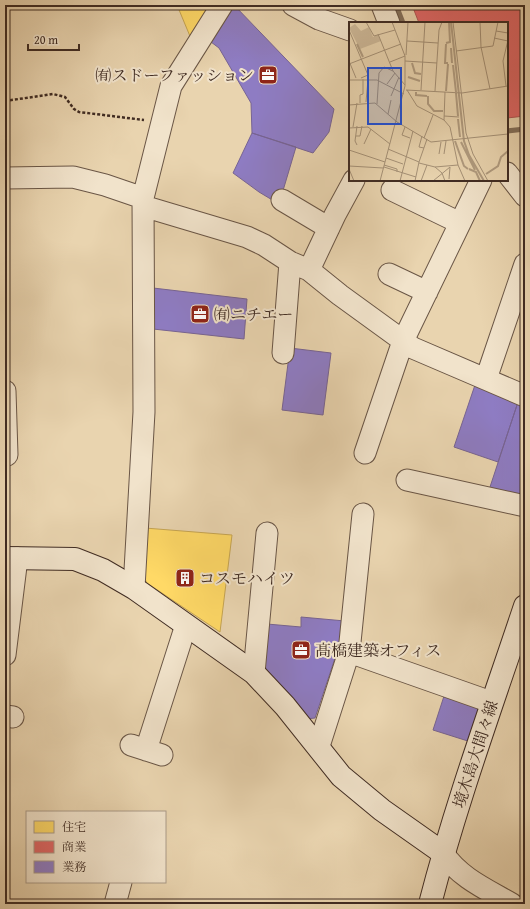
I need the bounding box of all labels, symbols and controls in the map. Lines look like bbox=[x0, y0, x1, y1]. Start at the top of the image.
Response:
inset map bbox=[349, 22, 508, 181]
scale bar bbox=[28, 26, 79, 52]
text: 20 m bbox=[34, 31, 58, 48]
place label: ㈲スドーファッション bbox=[95, 63, 254, 87]
office icon: ㈲スドーファッション bbox=[257, 64, 279, 86]
place label: ㈲ニチエー bbox=[214, 302, 293, 326]
office icon: ㈲ニチエー bbox=[189, 303, 211, 325]
place label: コスモハイツ bbox=[199, 566, 295, 590]
building icon: コスモハイツ bbox=[174, 567, 196, 589]
place label: 髙橋建築オフィス bbox=[315, 638, 441, 662]
office icon: 髙橋建築オフィス bbox=[290, 639, 312, 661]
street label: 境木島大間々線 bbox=[446, 697, 504, 811]
legend bbox=[26, 811, 166, 883]
text: 住宅 bbox=[62, 818, 86, 835]
text: 商業 bbox=[62, 838, 86, 855]
text: 業務 bbox=[62, 858, 86, 875]

